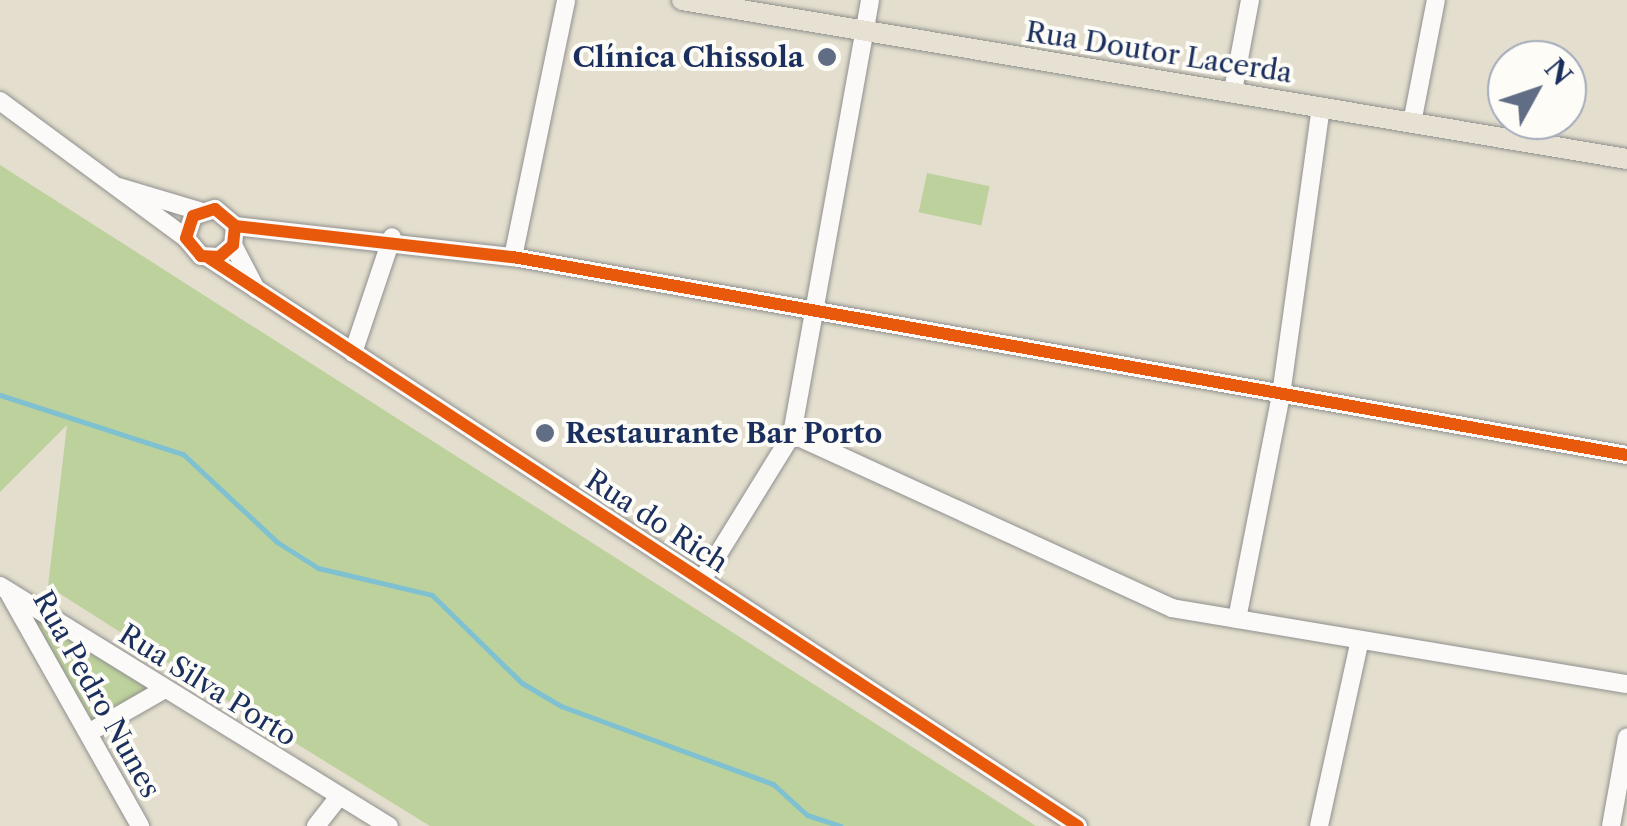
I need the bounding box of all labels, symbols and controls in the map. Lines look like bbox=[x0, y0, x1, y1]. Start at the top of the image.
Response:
street label: Rua Doutor Lacerda bbox=[1023, 14, 1295, 90]
place label: Clínica Chissola bbox=[572, 40, 804, 74]
north arrow bbox=[1487, 40, 1587, 140]
marker: Clínica Chissola bbox=[814, 44, 840, 70]
text: N bbox=[1538, 52, 1579, 92]
place label: Restaurante Bar Porto bbox=[565, 416, 883, 450]
marker: Restaurante Bar Porto bbox=[534, 422, 556, 444]
street label: Rua do Rich bbox=[580, 463, 734, 579]
street label: Rua Pedro Nunes bbox=[26, 585, 168, 803]
street label: Rua Silva Porto bbox=[113, 617, 303, 753]

